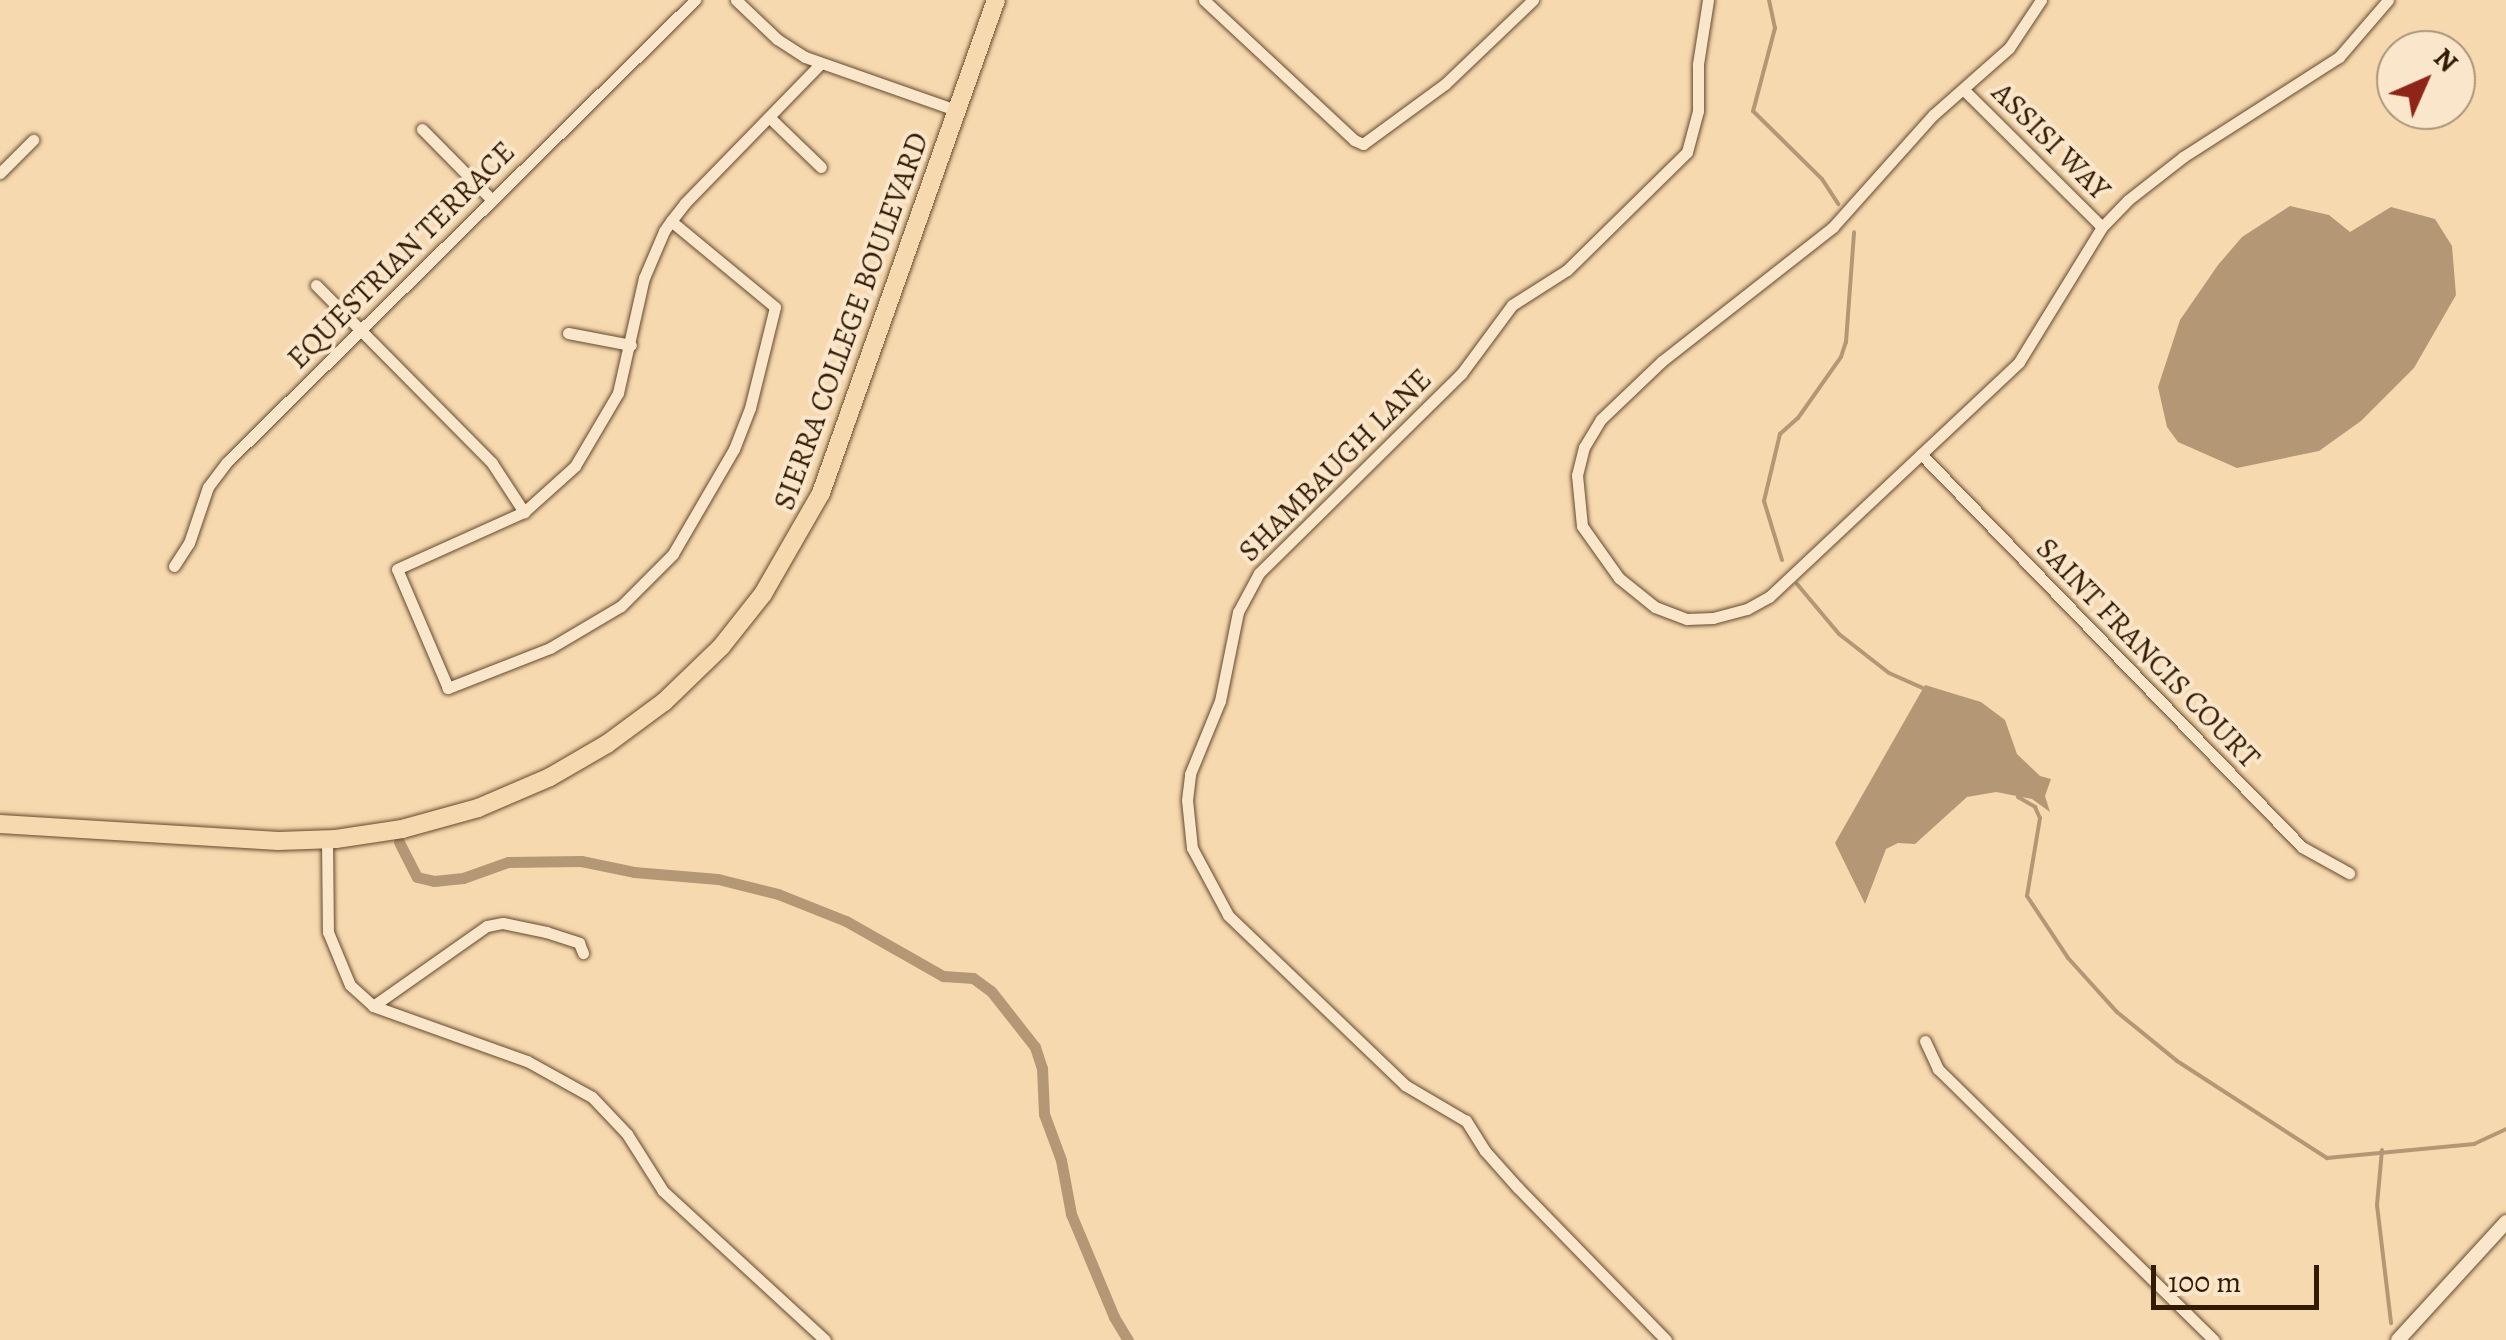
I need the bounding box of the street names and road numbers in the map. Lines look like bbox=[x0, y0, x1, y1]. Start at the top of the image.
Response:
street label: ASSISI WAY bbox=[1985, 75, 2117, 207]
street label: SIERRA COLLEGE BOULEVARD bbox=[766, 127, 936, 515]
street label: EQUESTRIAN TERRACE bbox=[280, 134, 522, 376]
street label: SHAMBAUGH LANE bbox=[1231, 361, 1439, 569]
street label: SAINT FRANCIS COURT bbox=[2029, 530, 2267, 776]

